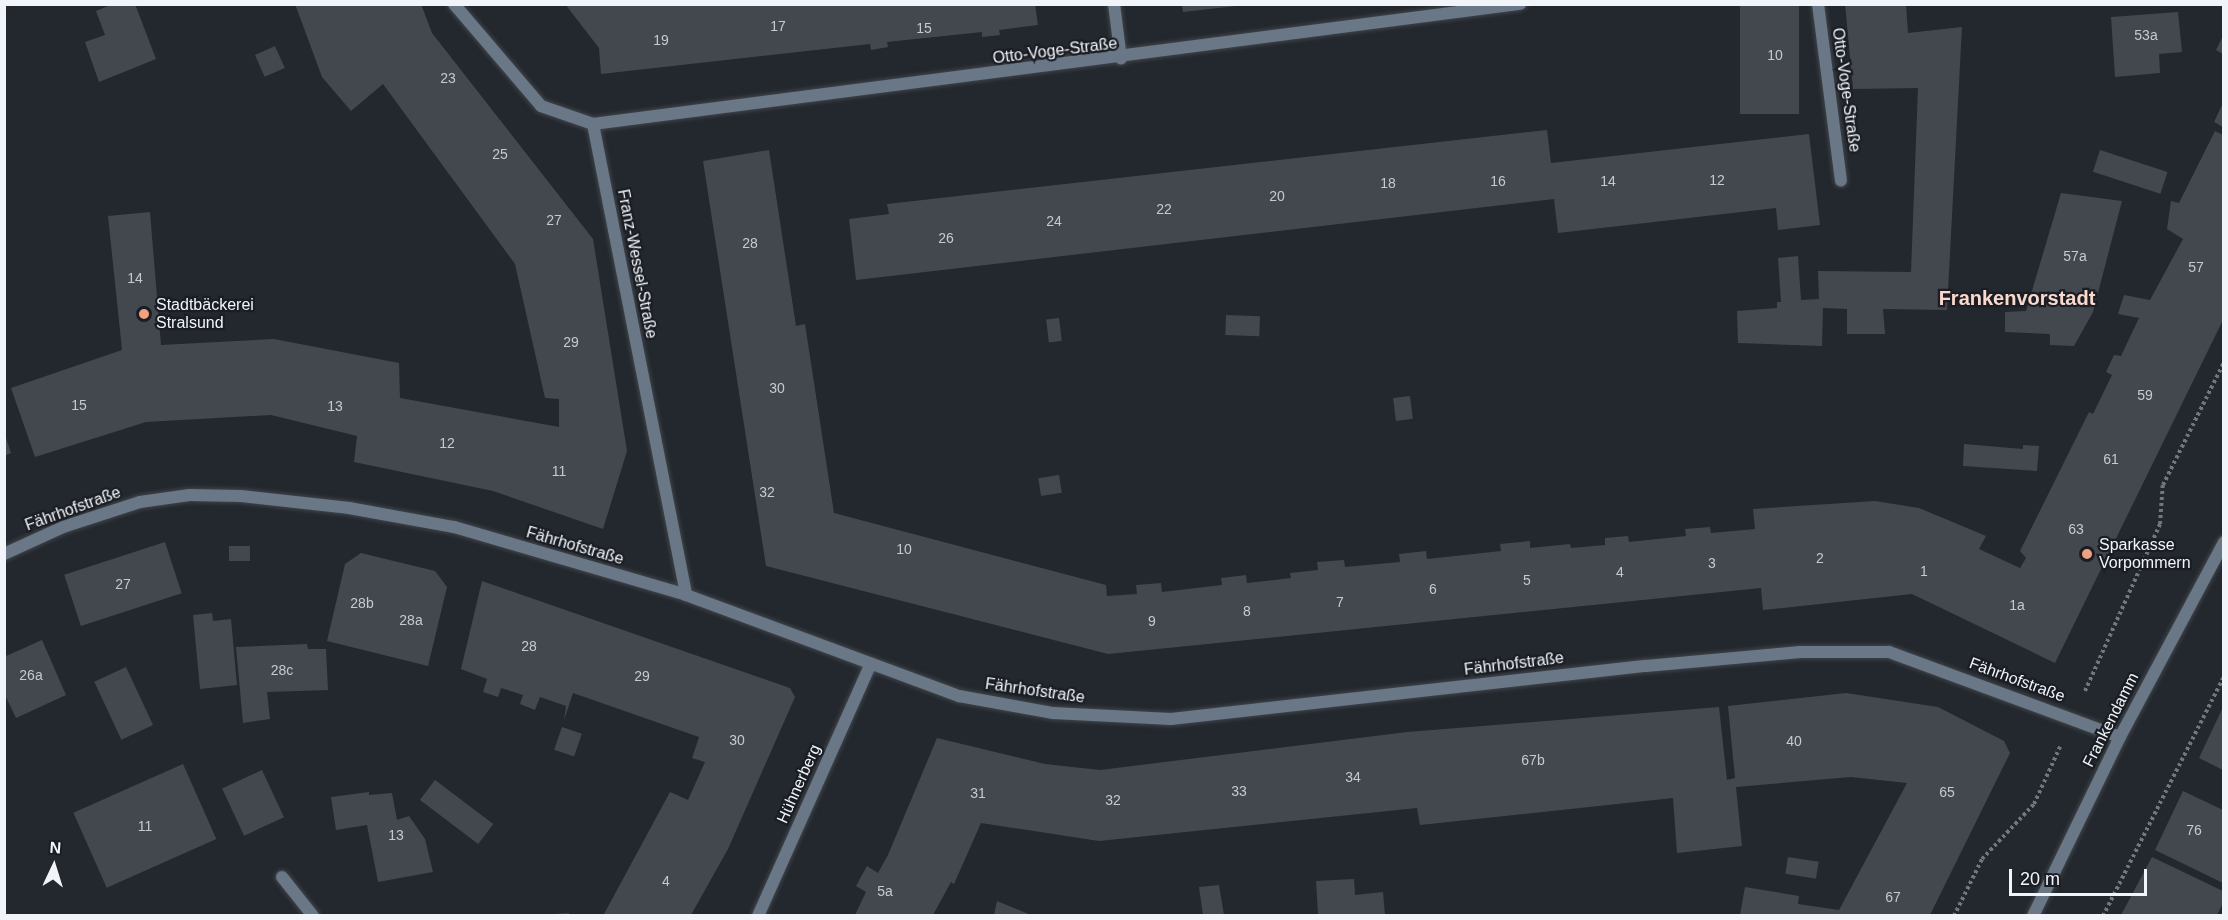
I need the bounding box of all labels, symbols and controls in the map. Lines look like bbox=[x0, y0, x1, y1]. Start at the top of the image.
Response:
house number: 17 bbox=[770, 18, 786, 34]
house number: 15 bbox=[916, 20, 932, 36]
street label: Otto-Voge-Straße bbox=[1828, 27, 1864, 153]
house number: 53a bbox=[2134, 27, 2158, 43]
house number: 19 bbox=[653, 32, 669, 48]
street label: Otto-Voge-Straße bbox=[992, 34, 1118, 68]
house number: 10 bbox=[1767, 47, 1783, 63]
house number: 23 bbox=[440, 70, 456, 86]
house number: 25 bbox=[492, 146, 508, 162]
house number: 12 bbox=[1709, 172, 1725, 188]
house number: 16 bbox=[1490, 173, 1506, 189]
house number: 14 bbox=[1600, 173, 1616, 189]
house number: 18 bbox=[1380, 175, 1396, 191]
street label: Franz-Wessel-Straße bbox=[613, 188, 661, 340]
house number: 20 bbox=[1269, 188, 1285, 204]
house number: 22 bbox=[1156, 201, 1172, 217]
house number: 27 bbox=[546, 212, 562, 228]
house number: 24 bbox=[1046, 213, 1062, 229]
house number: 26 bbox=[938, 230, 954, 246]
house number: 28 bbox=[742, 235, 758, 251]
house number: 57a bbox=[2063, 248, 2087, 264]
house number: 57 bbox=[2188, 259, 2204, 275]
house number: 14 bbox=[127, 270, 143, 286]
district label: Frankenvorstadt bbox=[1939, 286, 2095, 310]
place label: Stadtbäckerei Stralsund bbox=[156, 295, 254, 333]
marker: Stadtbäckerei Stralsund bbox=[137, 307, 151, 321]
house number: 29 bbox=[563, 334, 579, 350]
house number: 30 bbox=[769, 380, 785, 396]
house number: 59 bbox=[2137, 387, 2153, 403]
house number: 15 bbox=[71, 397, 87, 413]
house number: 13 bbox=[327, 398, 343, 414]
house number: 12 bbox=[439, 435, 455, 451]
house number: 61 bbox=[2103, 451, 2119, 467]
house number: 11 bbox=[552, 463, 566, 479]
street label: Fährhofstraße bbox=[23, 483, 123, 535]
house number: 32 bbox=[759, 484, 775, 500]
house number: 63 bbox=[2068, 521, 2084, 537]
street label: Fährhofstraße bbox=[524, 523, 626, 569]
place label: Sparkasse Vorpommern bbox=[2099, 535, 2191, 573]
house number: 10 bbox=[896, 541, 912, 557]
marker: Sparkasse Vorpommern bbox=[2080, 547, 2094, 561]
house number: 2 bbox=[1816, 550, 1824, 566]
house number: 3 bbox=[1708, 555, 1716, 571]
house number: 1 bbox=[1920, 563, 1928, 579]
house number: 4 bbox=[1616, 564, 1624, 580]
house number: 5 bbox=[1523, 572, 1531, 588]
house number: 27 bbox=[115, 576, 131, 592]
house number: 6 bbox=[1429, 581, 1437, 597]
house number: 7 bbox=[1336, 594, 1344, 610]
house number: 28b bbox=[350, 595, 374, 611]
house number: 1a bbox=[2009, 597, 2025, 613]
house number: 8 bbox=[1243, 603, 1251, 619]
house number: 28a bbox=[399, 612, 423, 628]
house number: 9 bbox=[1148, 613, 1156, 629]
house number: 28 bbox=[521, 638, 537, 654]
street label: Fährhofstraße bbox=[1463, 648, 1565, 680]
street label: Fährhofstraße bbox=[1967, 654, 2067, 706]
house number: 28c bbox=[271, 662, 293, 678]
house number: 26a bbox=[19, 667, 43, 683]
house number: 29 bbox=[634, 668, 650, 684]
street label: Frankendamm bbox=[2079, 670, 2143, 770]
street label: Fährhofstraße bbox=[984, 675, 1086, 707]
house number: 30 bbox=[729, 732, 745, 748]
house number: 40 bbox=[1786, 733, 1802, 749]
street label: Hühnerberg bbox=[773, 741, 825, 827]
house number: 67b bbox=[1521, 752, 1545, 768]
house number: 34 bbox=[1345, 769, 1361, 785]
house number: 33 bbox=[1231, 783, 1247, 799]
house number: 65 bbox=[1939, 784, 1955, 800]
house number: 31 bbox=[970, 785, 986, 801]
house number: 32 bbox=[1105, 792, 1121, 808]
house number: 11 bbox=[138, 818, 152, 834]
house number: 76 bbox=[2186, 822, 2202, 838]
house number: 13 bbox=[388, 827, 404, 843]
north arrow bbox=[24, 836, 84, 896]
text: N bbox=[49, 839, 62, 856]
scale bar bbox=[2012, 857, 2150, 895]
text: 20 m bbox=[2020, 869, 2060, 889]
house number: 4 bbox=[662, 873, 670, 889]
house number: 5a bbox=[877, 883, 893, 899]
house number: 67 bbox=[1885, 889, 1901, 905]

